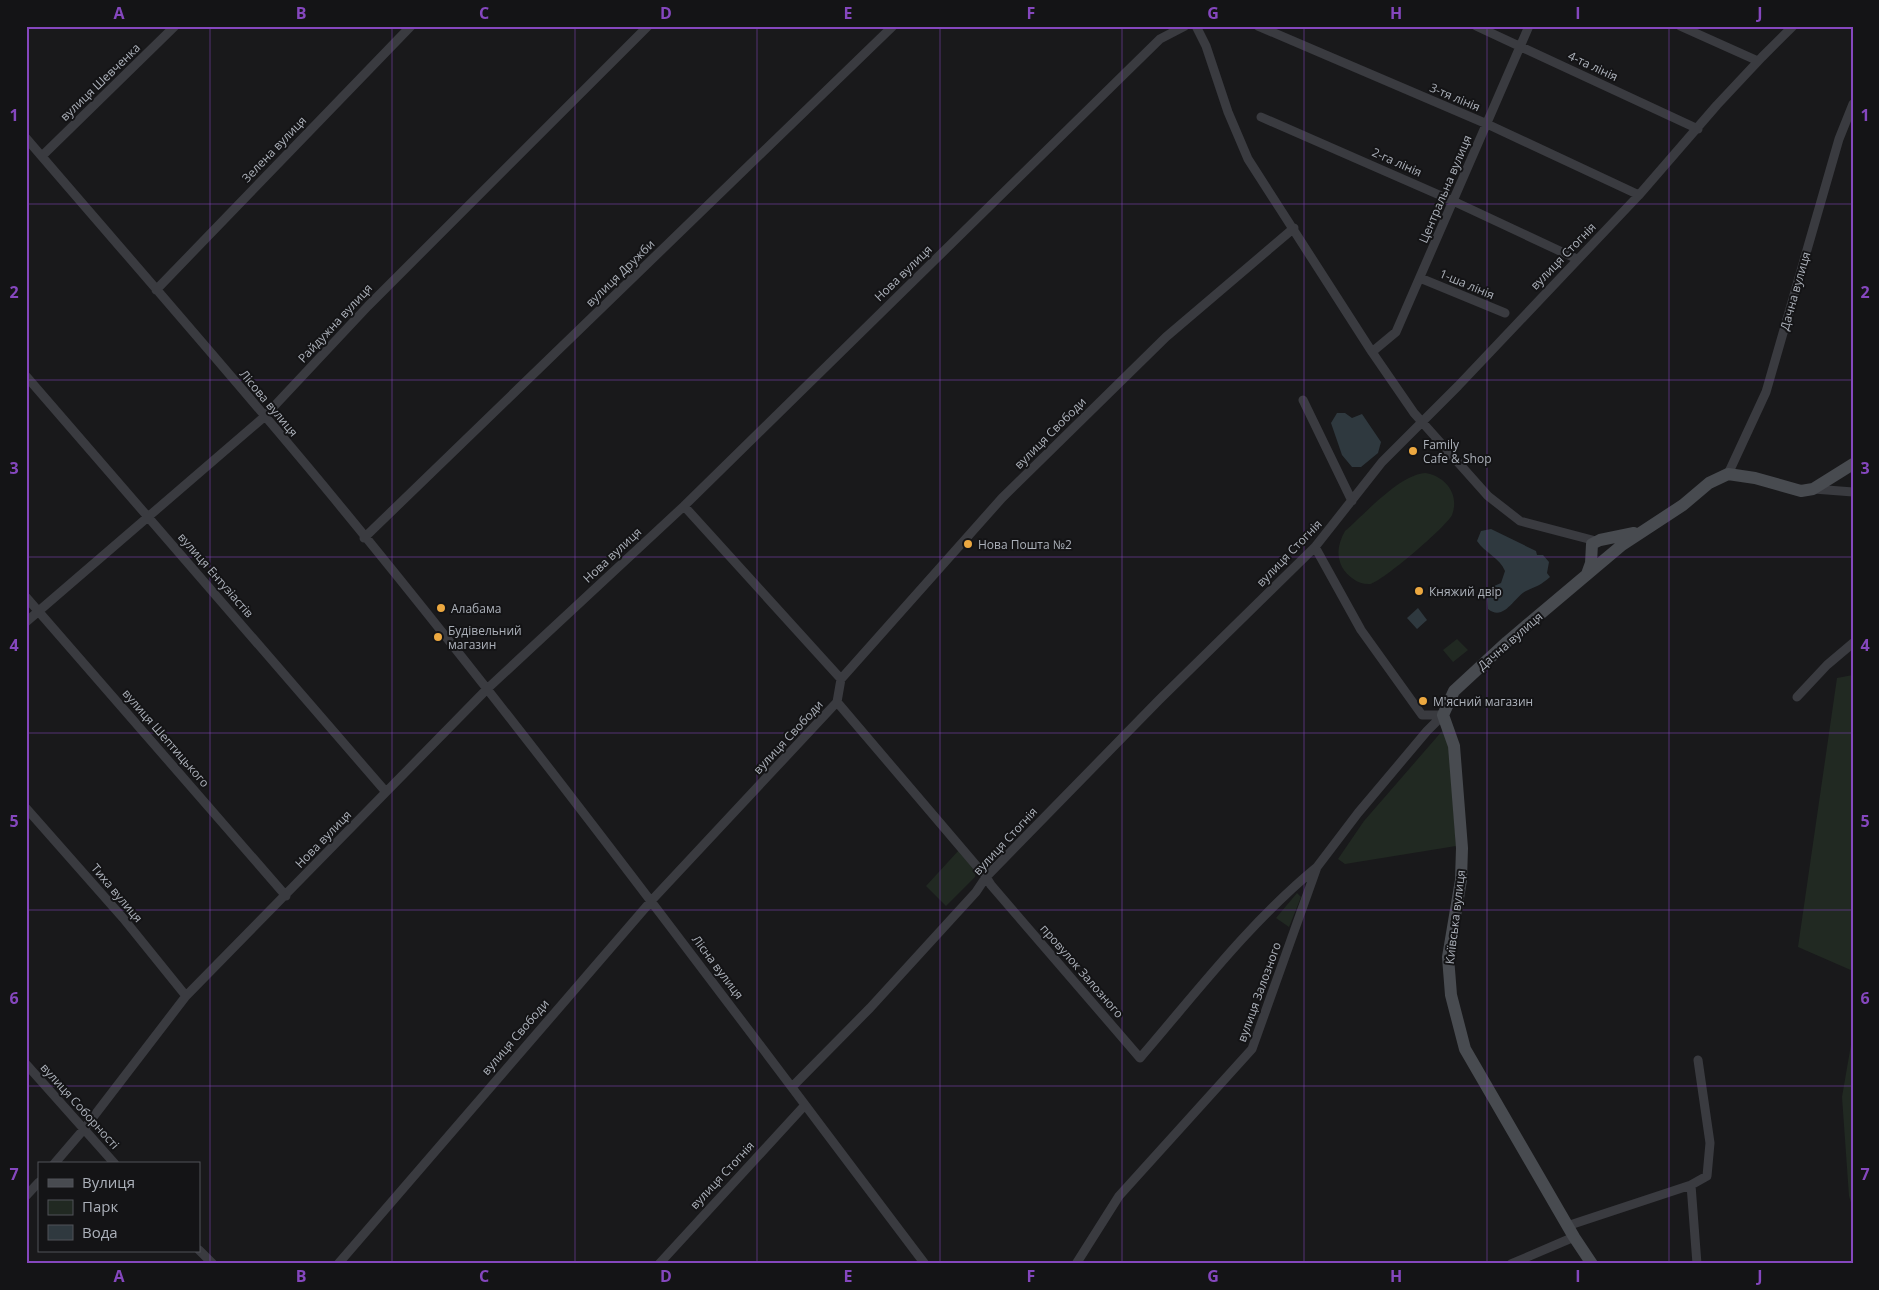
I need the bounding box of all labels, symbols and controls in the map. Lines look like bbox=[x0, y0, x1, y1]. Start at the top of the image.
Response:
text: A bbox=[113, 2, 125, 24]
text: B bbox=[296, 2, 306, 24]
text: C bbox=[479, 2, 489, 24]
text: D bbox=[660, 2, 672, 24]
text: E bbox=[844, 2, 853, 24]
text: F bbox=[1027, 2, 1035, 24]
text: G bbox=[1207, 2, 1219, 24]
text: H bbox=[1390, 2, 1402, 24]
text: I bbox=[1575, 2, 1581, 24]
text: J bbox=[1755, 2, 1763, 24]
street label: вулиця Шевченка bbox=[56, 39, 144, 125]
street label: 4-та лінія bbox=[1565, 47, 1621, 85]
street label: 3-тя лінія bbox=[1427, 79, 1483, 115]
text: 1 bbox=[9, 104, 19, 126]
text: 1 bbox=[1860, 104, 1870, 126]
street label: Зелена вулиця bbox=[238, 112, 310, 186]
street label: Центральна вулиця bbox=[1415, 132, 1475, 246]
street label: 2-га лінія bbox=[1369, 143, 1425, 181]
street label: вулиця Стогнія bbox=[1526, 219, 1600, 293]
street label: вулиця Дружби bbox=[582, 236, 658, 310]
street label: Нова вулиця bbox=[870, 241, 936, 305]
street label: Дачна вулиця bbox=[1776, 250, 1814, 332]
street label: 1-ша лінія bbox=[1437, 265, 1497, 303]
street label: Райдужна вулиця bbox=[294, 280, 376, 366]
text: 2 bbox=[9, 281, 19, 303]
text: 2 bbox=[1860, 281, 1870, 303]
street label: Лісова вулиця bbox=[236, 366, 302, 440]
street label: вулиця Свободи bbox=[1010, 393, 1090, 473]
place label: Family Cafe & Shop bbox=[1423, 436, 1491, 467]
marker: Family Cafe & Shop bbox=[1407, 445, 1419, 457]
text: 3 bbox=[9, 457, 19, 479]
text: 3 bbox=[1860, 457, 1870, 479]
street label: вулиця Стогнія bbox=[1252, 516, 1326, 590]
street label: Нова вулиця bbox=[579, 523, 645, 587]
street label: вулиця Ентузіастів bbox=[174, 529, 258, 621]
place label: Нова Пошта №2 bbox=[978, 536, 1072, 553]
marker: Нова Пошта №2 bbox=[962, 538, 974, 550]
place label: Княжий двір bbox=[1429, 583, 1502, 600]
marker: Княжий двір bbox=[1413, 585, 1425, 597]
place label: Алабама bbox=[451, 600, 501, 617]
marker: Алабама bbox=[435, 602, 447, 614]
street label: Дачна вулиця bbox=[1474, 608, 1546, 674]
place label: Будівельний магазин bbox=[448, 622, 522, 653]
marker: Будівельний магазин bbox=[432, 631, 444, 643]
text: 4 bbox=[9, 634, 19, 656]
text: 4 bbox=[1860, 634, 1870, 656]
street label: вулиця Шептицького bbox=[119, 685, 213, 791]
place label: М'ясний магазин bbox=[1433, 693, 1533, 710]
marker: М'ясний магазин bbox=[1417, 695, 1429, 707]
street label: вулиця Свободи bbox=[749, 696, 827, 778]
street label: вулиця Стогнія bbox=[969, 803, 1041, 879]
street label: Нова вулиця bbox=[291, 806, 355, 872]
text: 5 bbox=[9, 810, 19, 832]
text: 5 bbox=[1860, 810, 1870, 832]
street label: Тиха вулиця bbox=[87, 860, 147, 926]
street label: Київська вулиця bbox=[1441, 869, 1469, 965]
street label: провулок Залозного bbox=[1037, 920, 1127, 1022]
street label: Лісна вулиця bbox=[688, 931, 748, 1003]
street label: вулиця Залозного bbox=[1233, 940, 1285, 1044]
text: 6 bbox=[9, 987, 19, 1009]
text: 6 bbox=[1860, 987, 1870, 1009]
street label: вулиця Свободи bbox=[477, 995, 553, 1079]
street label: вулиця Соборності bbox=[37, 1059, 123, 1153]
street label: вулиця Стогнія bbox=[686, 1137, 758, 1213]
legend bbox=[38, 1162, 200, 1252]
text: 7 bbox=[9, 1163, 19, 1185]
text: 7 bbox=[1860, 1163, 1870, 1185]
text: Вулиця bbox=[82, 1172, 135, 1192]
text: Парк bbox=[82, 1196, 118, 1216]
text: Вода bbox=[82, 1222, 118, 1242]
text: A bbox=[113, 1265, 125, 1287]
text: B bbox=[296, 1265, 306, 1287]
text: C bbox=[479, 1265, 489, 1287]
text: D bbox=[660, 1265, 672, 1287]
text: E bbox=[844, 1265, 853, 1287]
text: F bbox=[1027, 1265, 1035, 1287]
text: G bbox=[1207, 1265, 1219, 1287]
text: H bbox=[1390, 1265, 1402, 1287]
text: I bbox=[1575, 1265, 1581, 1287]
text: J bbox=[1755, 1265, 1763, 1287]

